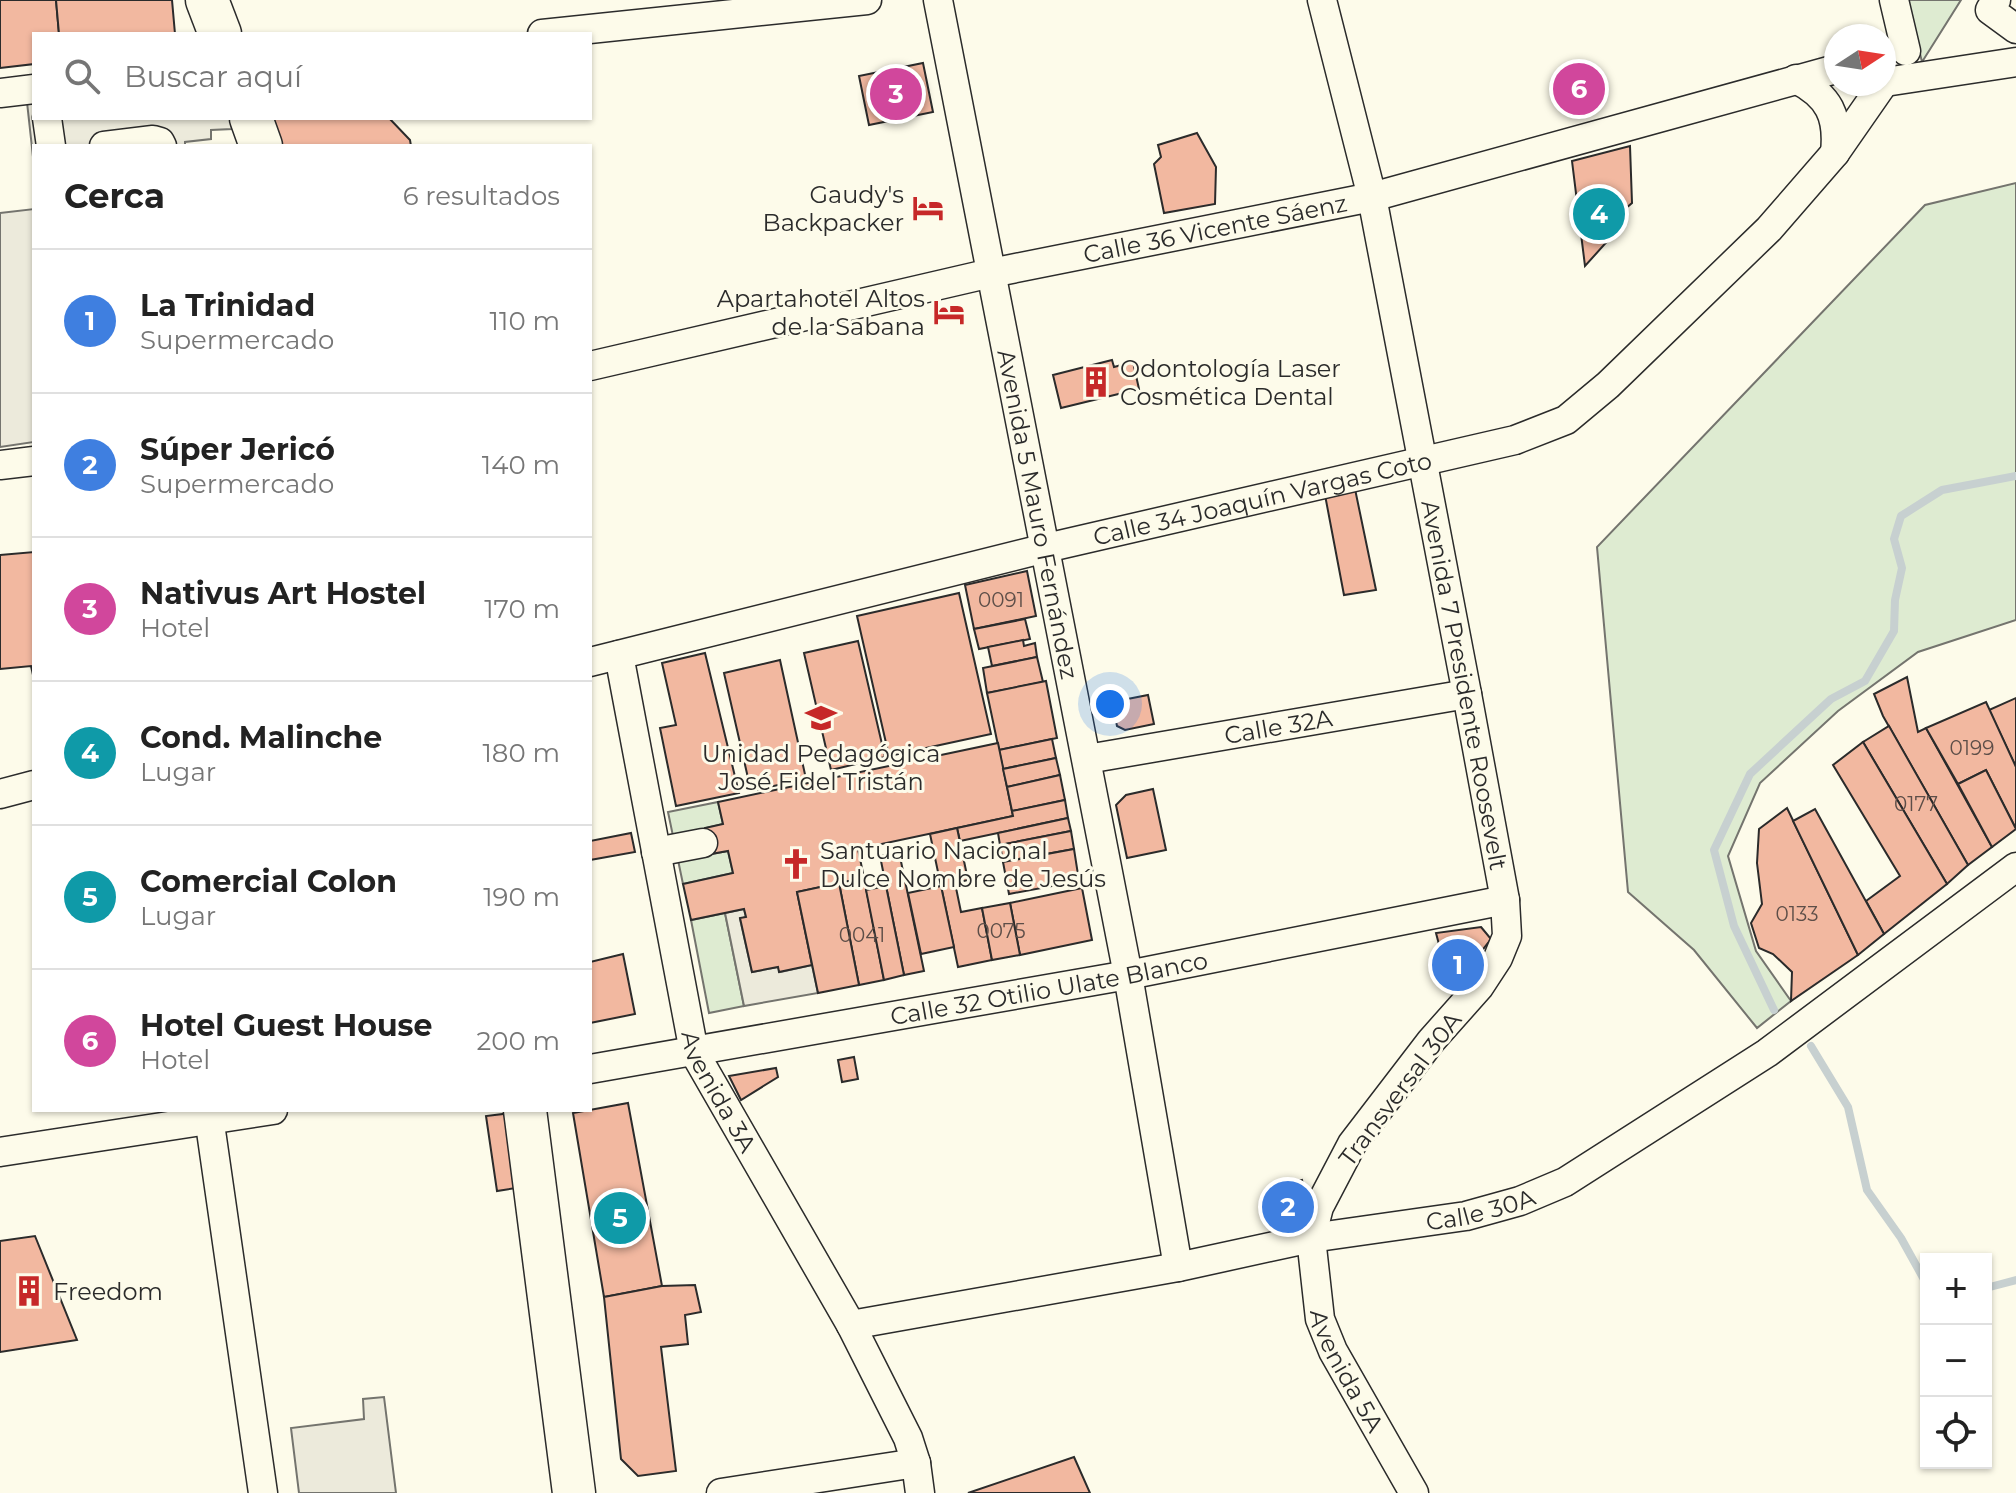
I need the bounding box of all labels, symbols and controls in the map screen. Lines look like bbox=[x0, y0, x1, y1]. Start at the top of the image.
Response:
north arrow bbox=[1824, 24, 1896, 96]
search box bbox=[32, 32, 592, 120]
icon: search bbox=[60, 54, 104, 98]
text: Buscar aquí bbox=[124, 58, 302, 95]
pin: 6 bbox=[1553, 59, 1605, 119]
pin: 3 bbox=[870, 64, 922, 124]
text: Cerca bbox=[64, 175, 165, 217]
text: 6 resultados bbox=[403, 180, 560, 212]
place label: Gaudy's Backpacker bbox=[763, 180, 904, 237]
pin: 4 bbox=[1573, 184, 1625, 244]
street label: Calle 36 Vicente Sáenz bbox=[1081, 188, 1349, 269]
hotel icon: Gaudy's Backpacker bbox=[911, 191, 945, 225]
place label: Apartahotel Altos de la Sabana bbox=[717, 284, 925, 341]
text: La Trinidad bbox=[140, 287, 315, 324]
hotel icon: Apartahotel Altos de la Sabana bbox=[932, 295, 966, 329]
text: 1 bbox=[85, 305, 95, 337]
text: 110 m bbox=[490, 305, 560, 337]
text: Supermercado bbox=[140, 324, 334, 356]
street label: Avenida 5 Mauro Fernández bbox=[992, 347, 1085, 682]
place label: Odontología Laser Cosmética Dental bbox=[1120, 354, 1341, 411]
building icon: Odontología Laser Cosmética Dental bbox=[1079, 365, 1113, 399]
text: Súper Jericó bbox=[140, 431, 335, 468]
street label: Calle 34 Joaquín Vargas Coto bbox=[1090, 445, 1434, 551]
text: 2 bbox=[82, 449, 98, 481]
text: 140 m bbox=[482, 449, 560, 481]
text: Supermercado bbox=[140, 468, 334, 500]
street label: Avenida 7 Presidente Roosevelt bbox=[1416, 497, 1514, 873]
text: Nativus Art Hostel bbox=[140, 575, 426, 612]
house number: 0091 bbox=[978, 588, 1024, 612]
text: 3 bbox=[82, 593, 98, 625]
text: 170 m bbox=[484, 593, 560, 625]
text: Hotel bbox=[140, 612, 210, 644]
your location bbox=[1090, 684, 1130, 724]
school or university icon: Unidad Pedagógica José Fidel Tristán bbox=[804, 701, 838, 735]
street label: Calle 32A bbox=[1222, 703, 1335, 750]
text: Cond. Malinche bbox=[140, 719, 382, 756]
house number: 0199 bbox=[1950, 736, 1994, 760]
text: 4 bbox=[81, 737, 99, 769]
text: 180 m bbox=[482, 737, 560, 769]
place label: Unidad Pedagógica José Fidel Tristán bbox=[702, 739, 940, 796]
text: Lugar bbox=[140, 756, 216, 788]
house number: 0177 bbox=[1894, 792, 1938, 816]
place label: Santuario Nacional Dulce Nombre de Jesús bbox=[820, 836, 1106, 893]
church icon: Santuario Nacional Dulce Nombre de Jesús bbox=[779, 847, 813, 881]
text: Comercial Colon bbox=[140, 863, 397, 900]
text: 5 bbox=[82, 881, 98, 913]
text: 190 m bbox=[483, 881, 560, 913]
text: Lugar bbox=[140, 900, 216, 932]
house number: 0133 bbox=[1776, 902, 1818, 926]
house number: 0075 bbox=[976, 919, 1026, 943]
house number: 0041 bbox=[839, 923, 885, 947]
pin: 1 bbox=[1432, 935, 1484, 995]
street label: Calle 32 Otilio Ulate Blanco bbox=[888, 945, 1210, 1031]
street label: Transversal 30A bbox=[1333, 1005, 1468, 1172]
text: Hotel Guest House bbox=[140, 1007, 432, 1044]
text: 6 bbox=[82, 1025, 98, 1057]
text: 200 m bbox=[476, 1025, 560, 1057]
street label: Avenida 3A bbox=[676, 1029, 763, 1158]
text: Hotel bbox=[140, 1044, 210, 1076]
pin: 2 bbox=[1262, 1177, 1314, 1237]
street label: Calle 30A bbox=[1424, 1182, 1540, 1236]
pin: 5 bbox=[594, 1188, 646, 1248]
map controls bbox=[1920, 1253, 1992, 1469]
button: + bbox=[1920, 1253, 1992, 1325]
building icon: Freedom bbox=[12, 1274, 46, 1308]
place label: Freedom bbox=[53, 1277, 163, 1306]
street label: Avenida 5A bbox=[1305, 1309, 1391, 1438]
button: − bbox=[1920, 1325, 1992, 1397]
button: locate bbox=[1920, 1397, 1992, 1469]

